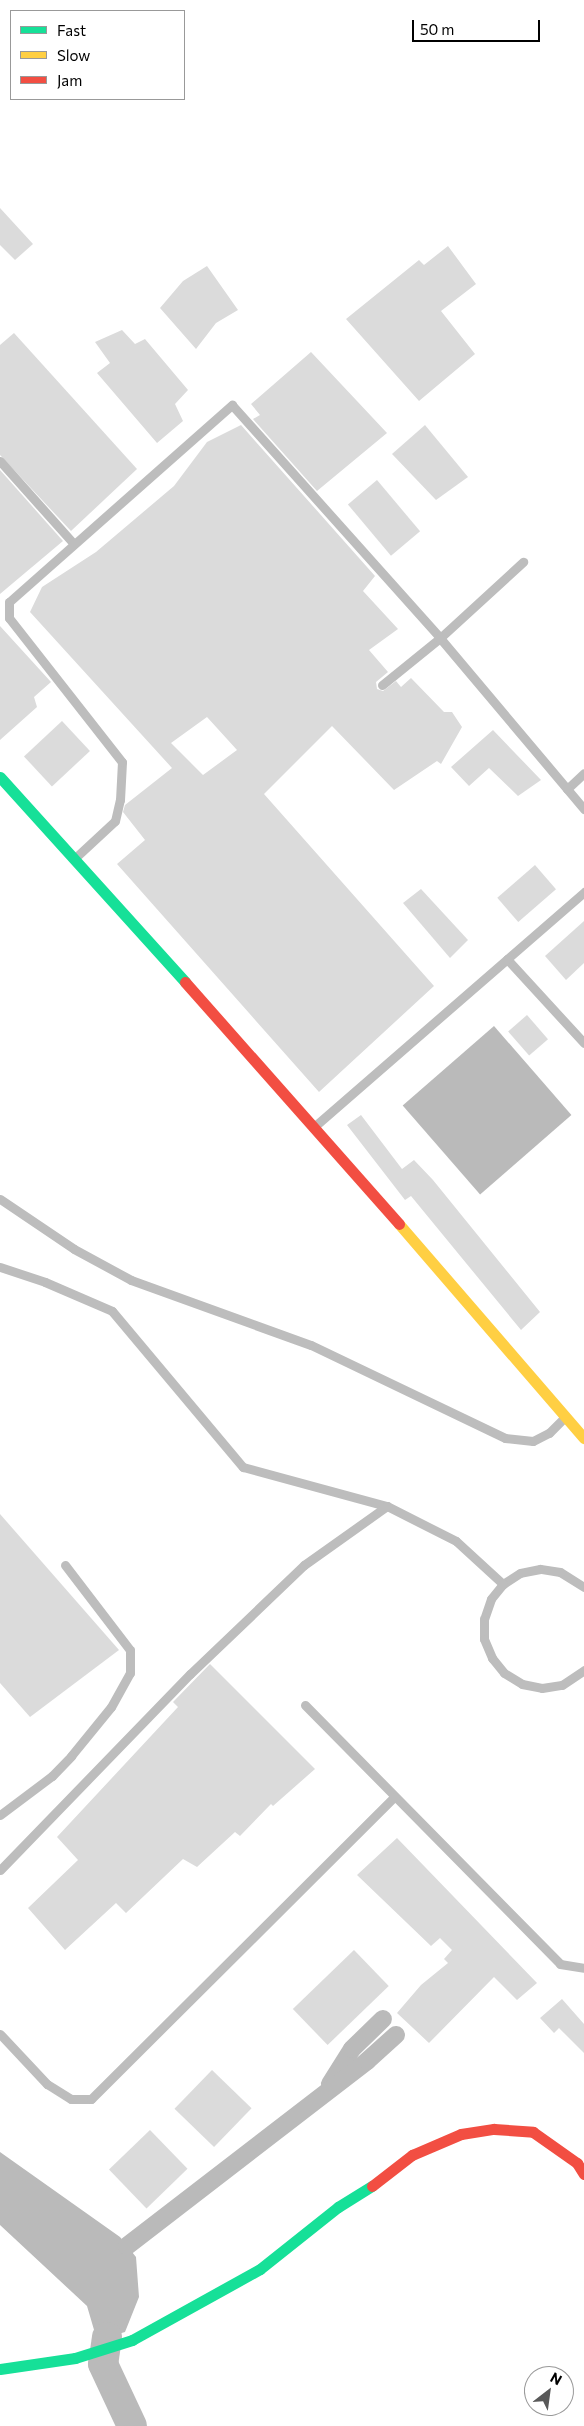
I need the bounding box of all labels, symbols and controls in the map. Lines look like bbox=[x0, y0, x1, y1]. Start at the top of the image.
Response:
legend bbox=[10, 10, 185, 100]
scale bar bbox=[414, 10, 542, 42]
text: 50 m bbox=[420, 20, 454, 38]
text: Fast bbox=[57, 21, 86, 39]
text: Slow bbox=[57, 46, 90, 64]
text: Jam bbox=[57, 71, 82, 89]
north arrow bbox=[524, 2366, 574, 2416]
text: N bbox=[547, 2368, 565, 2388]

